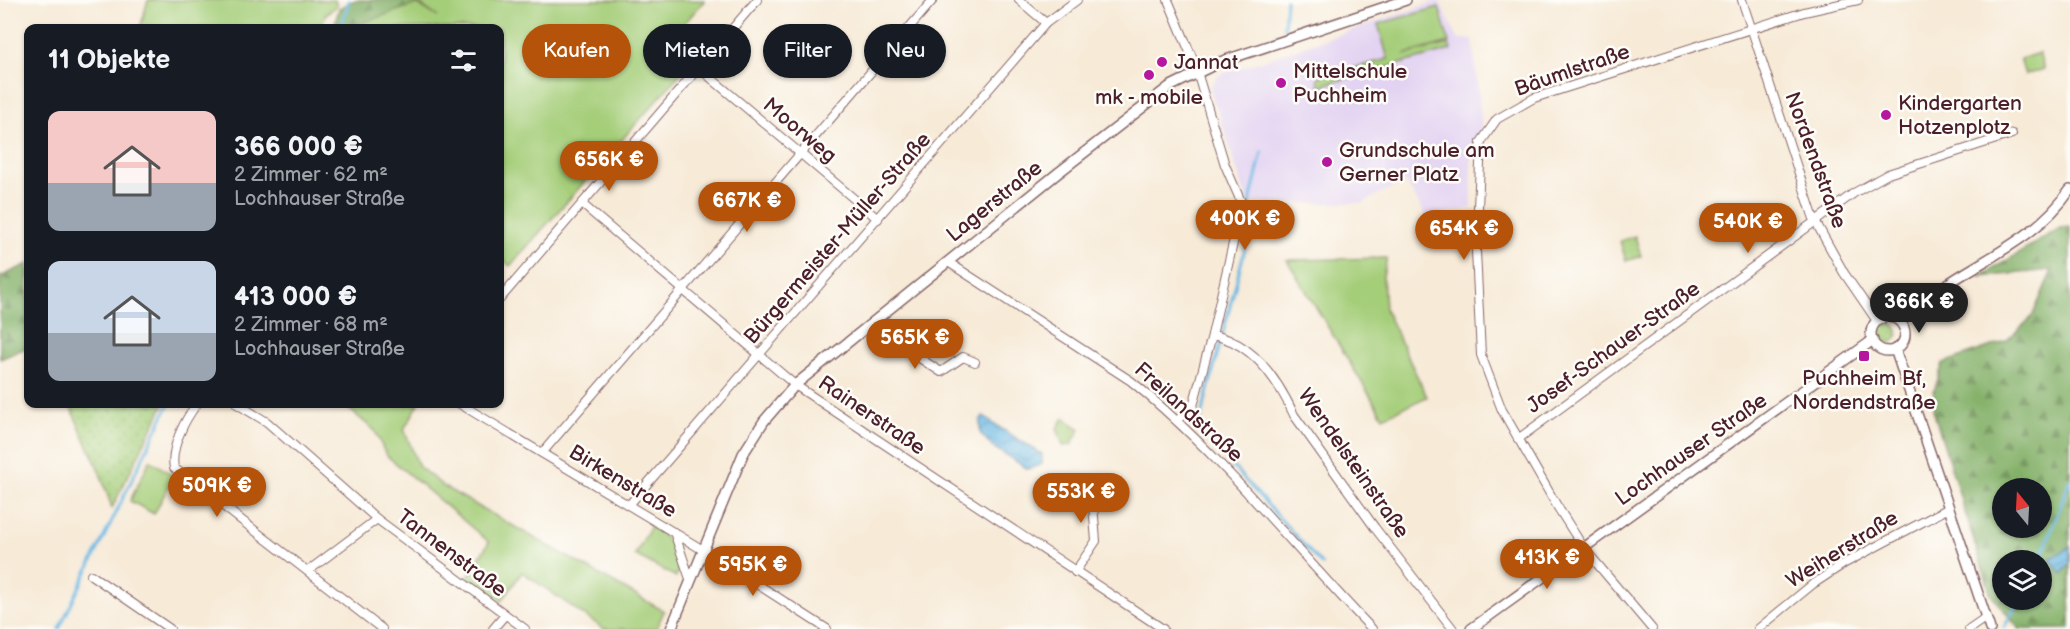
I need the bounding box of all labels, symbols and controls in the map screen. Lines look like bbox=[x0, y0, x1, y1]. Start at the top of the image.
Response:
chip: Kaufen bbox=[522, 24, 631, 78]
chip: Mieten bbox=[643, 24, 751, 78]
chip: Filter bbox=[763, 24, 852, 78]
chip: Neu bbox=[864, 24, 946, 78]
street label: Bäumlstraße bbox=[1511, 39, 1633, 102]
icon: filters bbox=[447, 44, 480, 77]
text: 11 Objekte bbox=[48, 45, 170, 76]
place label: Jannat bbox=[1174, 50, 1239, 75]
marker: Jannat bbox=[1155, 55, 1169, 69]
place label: Mittelschule Puchheim bbox=[1293, 59, 1407, 108]
marker: mk - mobile bbox=[1142, 68, 1156, 82]
marker: Mittelschule Puchheim bbox=[1274, 76, 1288, 90]
place label: mk - mobile bbox=[1095, 85, 1203, 110]
street label: Nordendstraße bbox=[1779, 89, 1852, 232]
place label: Kindergarten Hotzenplotz bbox=[1898, 91, 2022, 140]
street label: Moorweg bbox=[758, 92, 841, 168]
marker: Kindergarten Hotzenplotz bbox=[1879, 108, 1893, 122]
street label: Bürgermeister-Müller-Straße bbox=[739, 127, 936, 349]
text: 366 000 € bbox=[234, 132, 363, 163]
icon: home bbox=[96, 135, 168, 207]
place label: Grundschule am Gerner Platz bbox=[1339, 138, 1495, 187]
pin: 656K € bbox=[560, 141, 658, 192]
text: 656K € bbox=[574, 148, 644, 172]
street label: Lagerstraße bbox=[942, 155, 1047, 247]
marker: Grundschule am Gerner Platz bbox=[1320, 155, 1334, 169]
text: 2 Zimmer · 62 m² bbox=[234, 163, 388, 187]
pin: 667K € bbox=[698, 182, 796, 233]
text: Lochhauser Straße bbox=[234, 187, 405, 211]
text: 667K € bbox=[712, 189, 782, 213]
pin: 400K € bbox=[1196, 200, 1294, 251]
pin: 540K € bbox=[1699, 203, 1797, 254]
text: 400K € bbox=[1210, 207, 1280, 231]
pin: 654K € bbox=[1415, 210, 1513, 261]
text: 540K € bbox=[1713, 210, 1783, 234]
text: 654K € bbox=[1429, 217, 1499, 241]
street label: Josef-Schauer-Straße bbox=[1522, 276, 1705, 419]
text: 413 000 € bbox=[234, 282, 357, 313]
pin: 366K € bbox=[1870, 283, 1968, 334]
icon: home bbox=[96, 285, 168, 357]
text: 366K € bbox=[1884, 290, 1954, 314]
text: 2 Zimmer · 68 m² bbox=[234, 313, 388, 337]
pin: 565K € bbox=[866, 319, 964, 370]
text: 565K € bbox=[880, 326, 950, 350]
text: Lochhauser Straße bbox=[234, 337, 405, 361]
marker: Puchheim Bf, Nordendstraße bbox=[1857, 349, 1871, 363]
street label: Freilandstraße bbox=[1129, 357, 1248, 468]
place label: Puchheim Bf, Nordendstraße bbox=[1792, 366, 1936, 415]
street label: Rainerstraße bbox=[813, 370, 930, 460]
street label: Wendelsteinstraße bbox=[1293, 384, 1415, 543]
street label: Lochhauser Straße bbox=[1611, 388, 1772, 511]
street label: Birkenstraße bbox=[564, 440, 681, 523]
pin: 509K € bbox=[168, 467, 266, 518]
pin: 553K € bbox=[1032, 473, 1130, 524]
text: 509K € bbox=[182, 474, 252, 498]
north arrow bbox=[1992, 478, 2052, 538]
map controls bbox=[1992, 478, 2052, 610]
text: 553K € bbox=[1047, 480, 1115, 504]
street label: Tannenstraße bbox=[392, 504, 511, 603]
street label: Weiherstraße bbox=[1782, 505, 1903, 594]
pin: 413K € bbox=[1498, 539, 1596, 590]
pin: 595K € bbox=[704, 546, 802, 597]
text: 413K € bbox=[1514, 546, 1580, 570]
button: layers bbox=[1992, 550, 2052, 610]
text: 595K € bbox=[719, 553, 787, 577]

